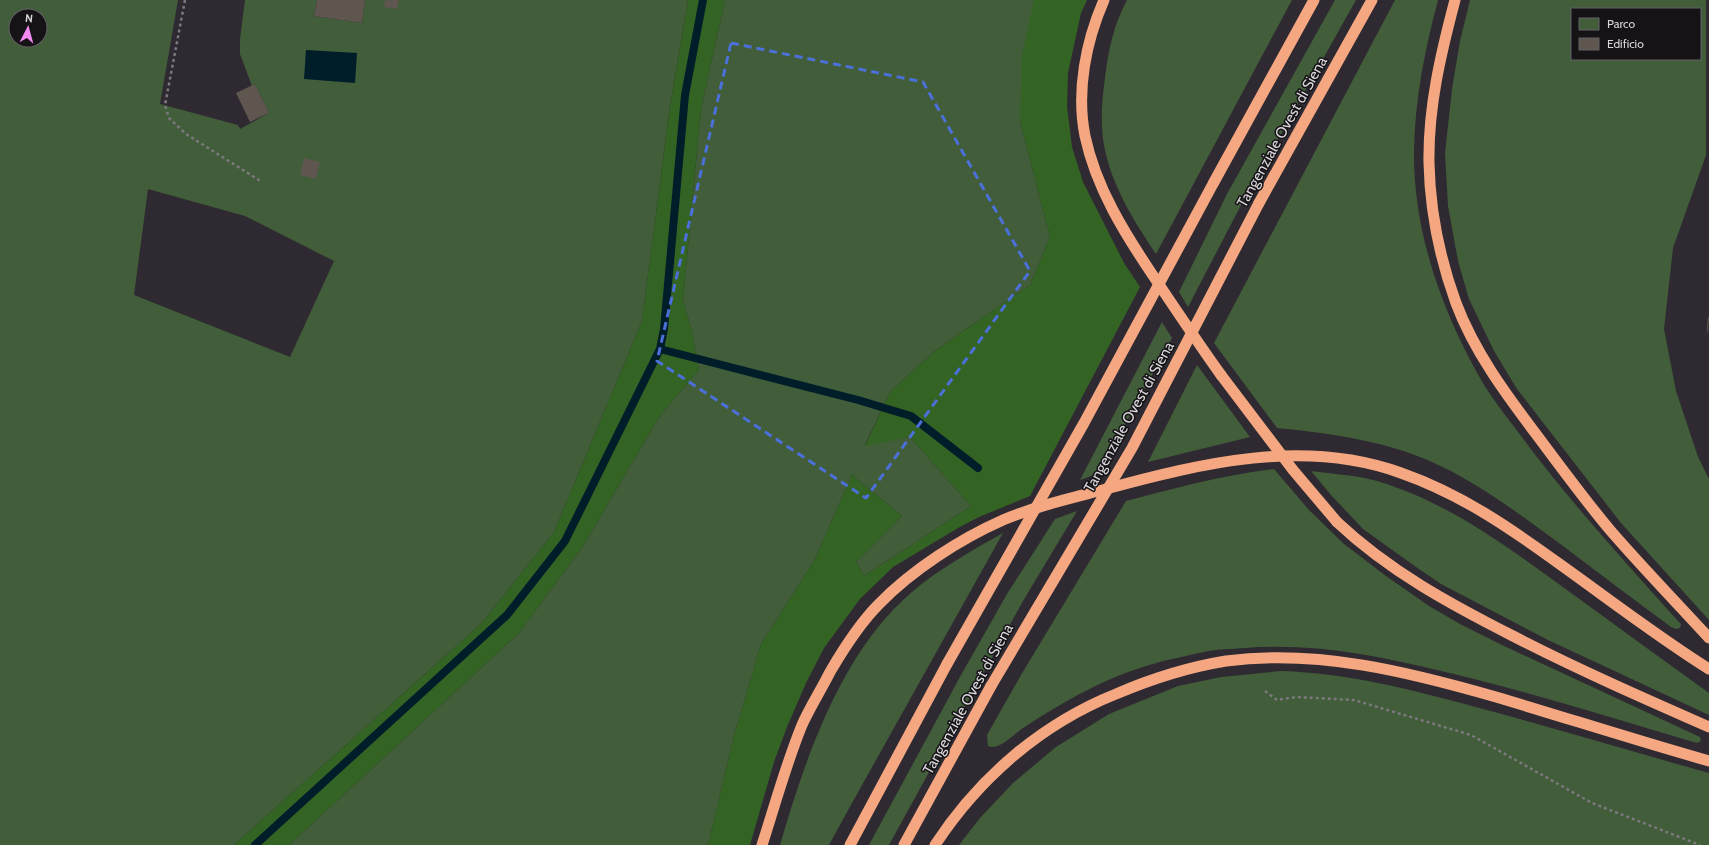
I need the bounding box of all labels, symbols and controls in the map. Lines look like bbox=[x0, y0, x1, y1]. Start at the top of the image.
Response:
north arrow bbox=[8, 8, 48, 48]
legend bbox=[1571, 8, 1701, 60]
text: N bbox=[24, 11, 34, 25]
text: Parco bbox=[1607, 16, 1635, 31]
text: Edificio bbox=[1607, 36, 1644, 51]
street label: Tangenziale Ovest di Siena bbox=[1233, 53, 1331, 210]
street label: Tangenziale Ovest di Siena bbox=[1080, 338, 1178, 495]
street label: Tangenziale Ovest di Siena bbox=[919, 620, 1017, 777]

